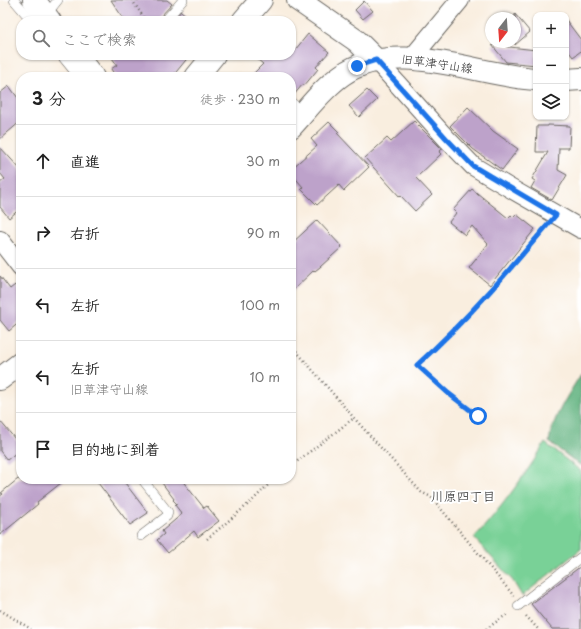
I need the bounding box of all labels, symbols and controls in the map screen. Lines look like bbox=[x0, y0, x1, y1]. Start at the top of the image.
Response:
north arrow bbox=[485, 12, 521, 48]
map controls bbox=[533, 12, 569, 120]
button: + bbox=[533, 12, 569, 48]
search box bbox=[16, 16, 296, 60]
icon: search bbox=[30, 27, 52, 49]
text: ここで検索 bbox=[62, 27, 137, 50]
button: − bbox=[533, 48, 569, 84]
street label: 旧草津守山線 bbox=[400, 49, 474, 77]
route end bbox=[348, 57, 366, 75]
button: layers bbox=[533, 84, 569, 120]
text: 3 分 bbox=[32, 85, 66, 111]
text: 徒歩 · 230 m bbox=[200, 89, 280, 108]
text: 直進 bbox=[70, 149, 100, 172]
icon: ahead bbox=[32, 150, 54, 172]
text: 30 m bbox=[246, 151, 280, 170]
text: 右折 bbox=[70, 221, 100, 244]
icon: right bbox=[32, 222, 54, 244]
text: 90 m bbox=[247, 223, 280, 242]
text: 左折 bbox=[70, 293, 100, 316]
icon: left bbox=[32, 294, 54, 316]
text: 100 m bbox=[240, 295, 280, 314]
text: 左折 bbox=[70, 356, 100, 379]
icon: left bbox=[32, 366, 54, 388]
text: 10 m bbox=[250, 367, 280, 386]
text: 旧草津守山線 bbox=[70, 379, 148, 398]
route start bbox=[469, 407, 487, 425]
text: 目的地に到着 bbox=[70, 437, 160, 460]
icon: arrive bbox=[32, 438, 54, 460]
district label: 川原四丁目 bbox=[430, 486, 496, 505]

